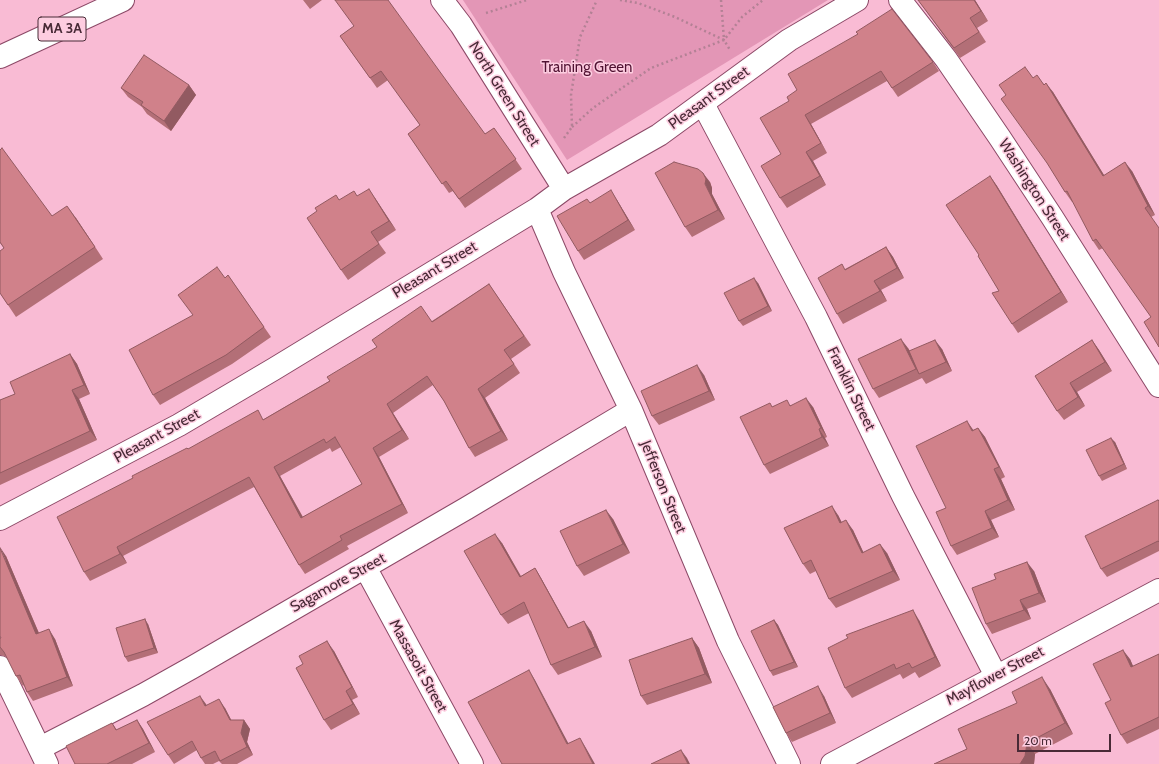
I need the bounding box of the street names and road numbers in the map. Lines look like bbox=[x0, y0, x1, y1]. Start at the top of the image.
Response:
road number: MA 3A bbox=[38, 17, 86, 41]
street label: North Green Street bbox=[465, 38, 543, 150]
street label: Pleasant Street bbox=[665, 63, 753, 133]
street label: Washington Street bbox=[994, 136, 1074, 244]
street label: Pleasant Street bbox=[389, 238, 481, 302]
street label: Franklin Street bbox=[823, 344, 879, 434]
street label: Pleasant Street bbox=[111, 405, 203, 467]
street label: Jefferson Street bbox=[636, 438, 690, 536]
street label: Sagamore Street bbox=[287, 549, 389, 617]
street label: Massasoit Street bbox=[385, 616, 451, 716]
street label: Mayflower Street bbox=[943, 643, 1047, 709]

